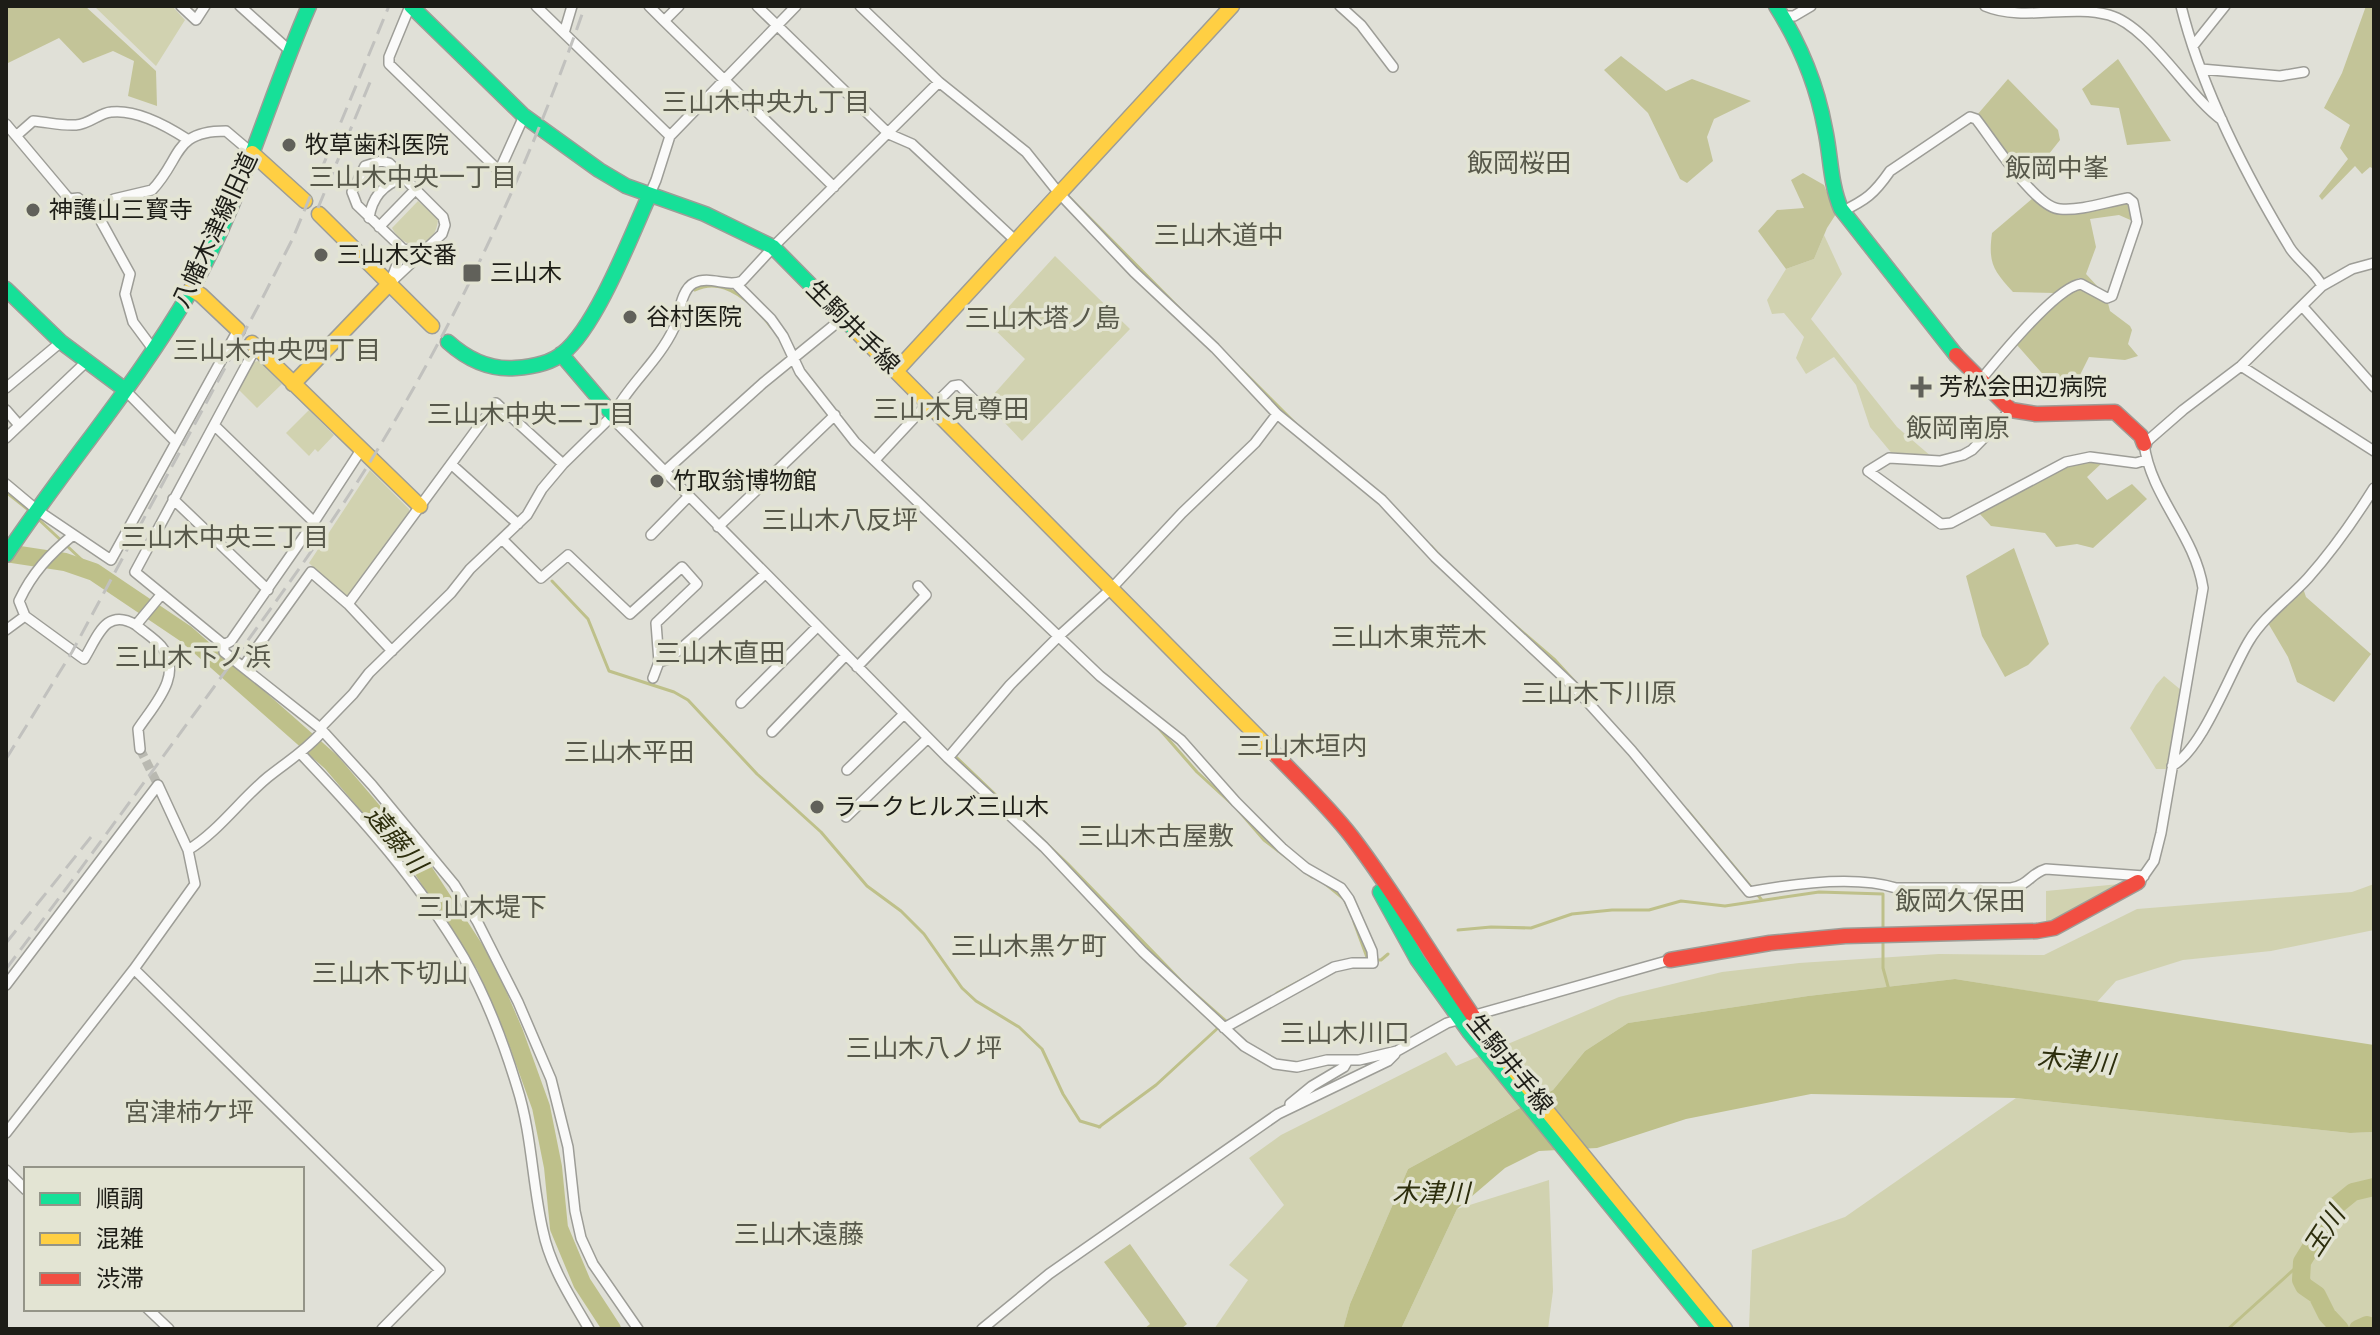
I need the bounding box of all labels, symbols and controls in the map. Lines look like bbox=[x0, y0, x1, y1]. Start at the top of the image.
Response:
district label: 三山木中央九丁目 bbox=[662, 87, 870, 117]
place label: 牧草歯科医院 bbox=[305, 131, 449, 159]
marker: 牧草歯科医院 bbox=[280, 136, 298, 154]
street label: 八幡木津線旧道 bbox=[167, 148, 263, 312]
district label: 飯岡桜田 bbox=[1467, 148, 1571, 178]
district label: 飯岡中峯 bbox=[2005, 153, 2109, 183]
district label: 三山木中央一丁目 bbox=[309, 162, 517, 192]
place label: 神護山三寳寺 bbox=[49, 196, 193, 224]
marker: 神護山三寳寺 bbox=[24, 201, 42, 219]
district label: 三山木道中 bbox=[1154, 220, 1284, 250]
place label: 三山木交番 bbox=[337, 241, 457, 269]
marker: 三山木交番 bbox=[312, 246, 330, 264]
place label: 三山木 bbox=[490, 259, 562, 287]
marker: 三山木 bbox=[461, 262, 483, 284]
street label: 生駒井手線 bbox=[801, 275, 905, 379]
place label: 谷村医院 bbox=[646, 303, 742, 331]
district label: 三山木塔ノ島 bbox=[965, 303, 1121, 333]
marker: 谷村医院 bbox=[621, 308, 639, 326]
district label: 三山木中央四丁目 bbox=[173, 335, 381, 365]
place label: 芳松会田辺病院 bbox=[1939, 373, 2107, 401]
marker: 芳松会田辺病院 bbox=[1910, 376, 1932, 398]
district label: 三山木見尊田 bbox=[873, 394, 1029, 424]
district label: 三山木中央二丁目 bbox=[427, 399, 635, 429]
district label: 飯岡南原 bbox=[1906, 413, 2010, 443]
place label: 竹取翁博物館 bbox=[673, 467, 817, 495]
marker: 竹取翁博物館 bbox=[648, 472, 666, 490]
district label: 三山木八反坪 bbox=[762, 505, 918, 535]
district label: 三山木中央三丁目 bbox=[121, 522, 329, 552]
district label: 三山木東荒木 bbox=[1331, 622, 1487, 652]
district label: 三山木直田 bbox=[655, 638, 785, 668]
district label: 三山木下ノ浜 bbox=[115, 642, 271, 672]
district label: 三山木下川原 bbox=[1521, 678, 1677, 708]
district label: 三山木垣内 bbox=[1237, 731, 1367, 761]
district label: 三山木平田 bbox=[564, 737, 694, 767]
place label: ラークヒルズ三山木 bbox=[833, 793, 1049, 821]
marker: ラークヒルズ三山木 bbox=[808, 798, 826, 816]
water label: 遠藤川 bbox=[359, 799, 434, 881]
district label: 三山木古屋敷 bbox=[1078, 821, 1234, 851]
district label: 飯岡久保田 bbox=[1895, 886, 2025, 916]
district label: 三山木堤下 bbox=[417, 892, 547, 922]
district label: 三山木黒ケ町 bbox=[951, 931, 1107, 961]
district label: 三山木下切山 bbox=[312, 958, 468, 988]
street label: 生駒井手線 bbox=[1461, 1009, 1559, 1119]
district label: 三山木川口 bbox=[1280, 1018, 1410, 1048]
district label: 三山木八ノ坪 bbox=[846, 1033, 1002, 1063]
water label: 木津川 bbox=[2036, 1043, 2119, 1080]
district label: 宮津柿ケ坪 bbox=[124, 1097, 254, 1127]
legend bbox=[24, 1167, 304, 1311]
water label: 木津川 bbox=[1392, 1178, 1473, 1208]
text: 順調 bbox=[96, 1185, 144, 1213]
water label: 玉川 bbox=[2297, 1199, 2352, 1261]
district label: 三山木遠藤 bbox=[734, 1219, 864, 1249]
text: 混雑 bbox=[96, 1225, 144, 1253]
text: 渋滞 bbox=[96, 1265, 144, 1293]

